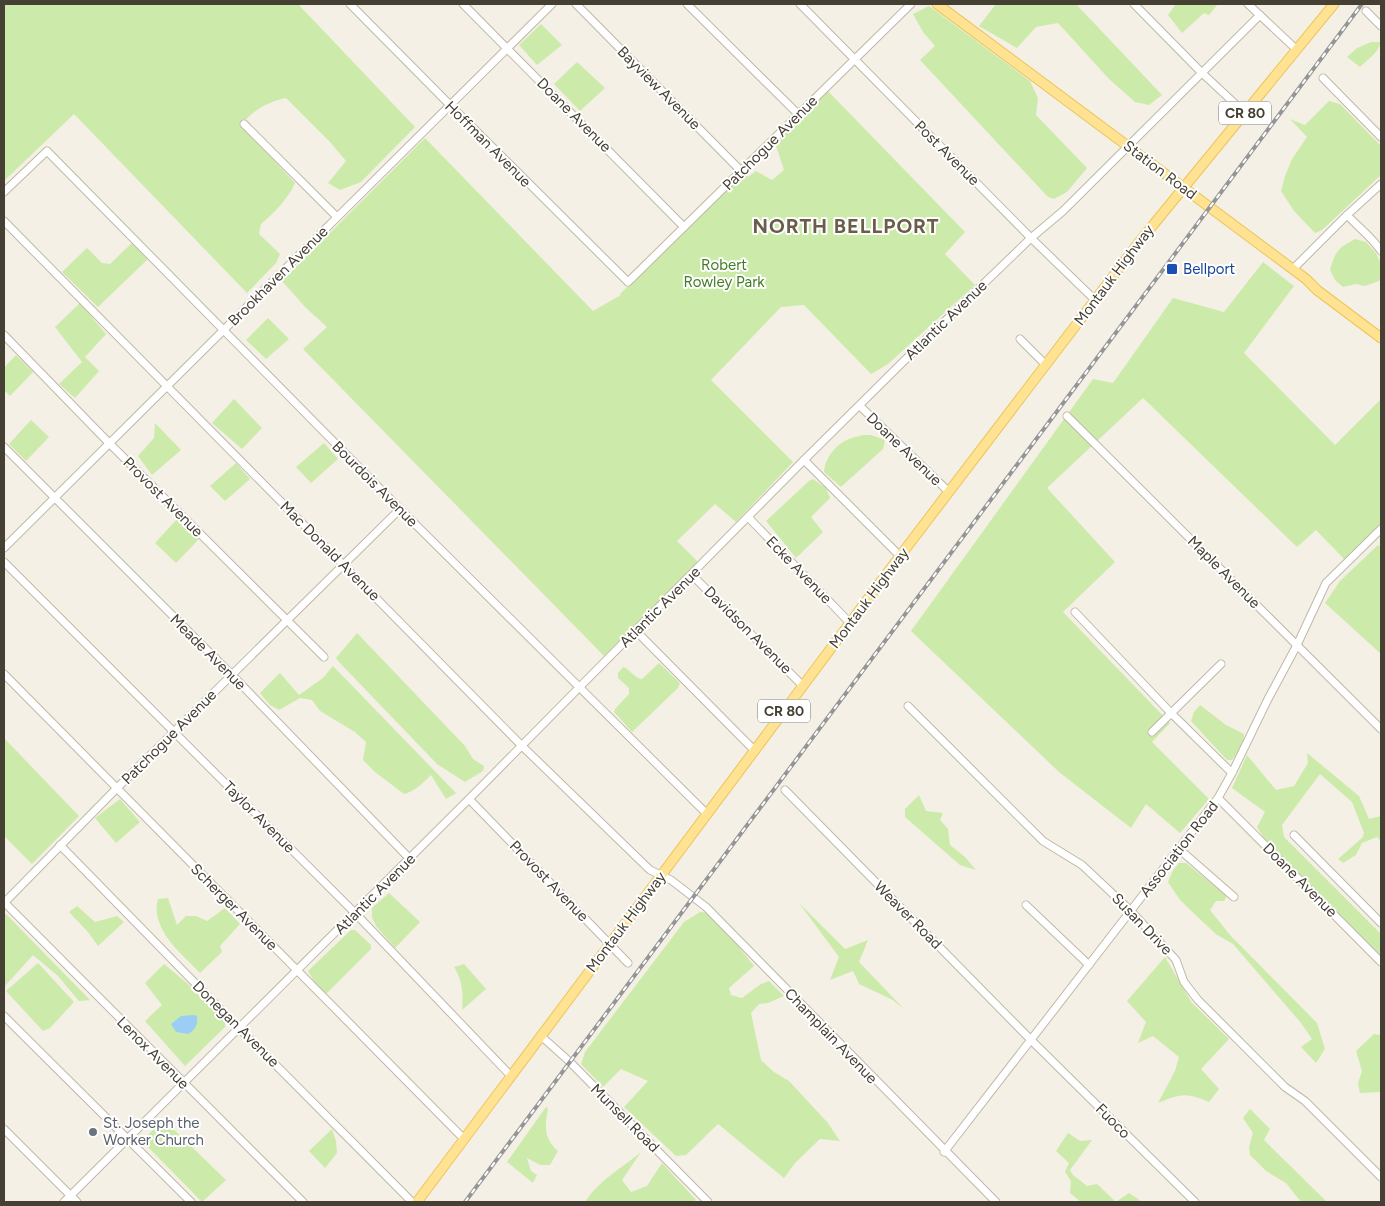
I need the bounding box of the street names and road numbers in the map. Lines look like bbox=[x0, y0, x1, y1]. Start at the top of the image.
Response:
street label: Bayview Avenue bbox=[614, 43, 704, 133]
street label: Doane Avenue bbox=[533, 74, 615, 156]
street label: Patchogue Avenue bbox=[719, 92, 821, 194]
street label: Hoffman Avenue bbox=[441, 97, 535, 191]
road number: CR 80 bbox=[1219, 102, 1271, 125]
street label: Post Avenue bbox=[911, 117, 983, 189]
street label: Station Road bbox=[1120, 137, 1200, 203]
street label: Montauk Highway bbox=[1070, 221, 1158, 329]
street label: Brookhaven Avenue bbox=[224, 222, 332, 330]
street label: Atlantic Avenue bbox=[901, 276, 991, 364]
street label: Doane Avenue bbox=[863, 409, 945, 489]
street label: Bourdois Avenue bbox=[328, 437, 422, 531]
street label: Provost Avenue bbox=[119, 453, 207, 541]
street label: Mac Donald Avenue bbox=[276, 497, 384, 605]
street label: Maple Avenue bbox=[1184, 532, 1264, 612]
street label: Ecke Avenue bbox=[762, 533, 836, 607]
street label: Montauk Highway bbox=[825, 544, 913, 652]
street label: Atlantic Avenue bbox=[616, 563, 704, 651]
street label: Davidson Avenue bbox=[700, 582, 796, 678]
street label: Meade Avenue bbox=[166, 610, 250, 694]
street label: Patchogue Avenue bbox=[118, 686, 220, 788]
road number: CR 80 bbox=[758, 699, 810, 722]
street label: Taylor Avenue bbox=[219, 777, 299, 857]
street label: Association Road bbox=[1136, 798, 1222, 900]
street label: Provost Avenue bbox=[506, 837, 592, 925]
street label: Doane Avenue bbox=[1259, 839, 1341, 921]
street label: Atlantic Avenue bbox=[331, 850, 419, 938]
street label: Scherger Avenue bbox=[187, 860, 281, 954]
street label: Montauk Highway bbox=[582, 868, 670, 976]
street label: Weaver Road bbox=[870, 877, 946, 953]
street label: Susan Drive bbox=[1108, 889, 1176, 959]
street label: Donegan Avenue bbox=[189, 977, 283, 1071]
street label: Champlain Avenue bbox=[781, 985, 881, 1087]
street label: Lenox Avenue bbox=[113, 1013, 193, 1093]
street label: Munsell Road bbox=[587, 1080, 663, 1156]
street label: Fuoco bbox=[1092, 1100, 1134, 1142]

